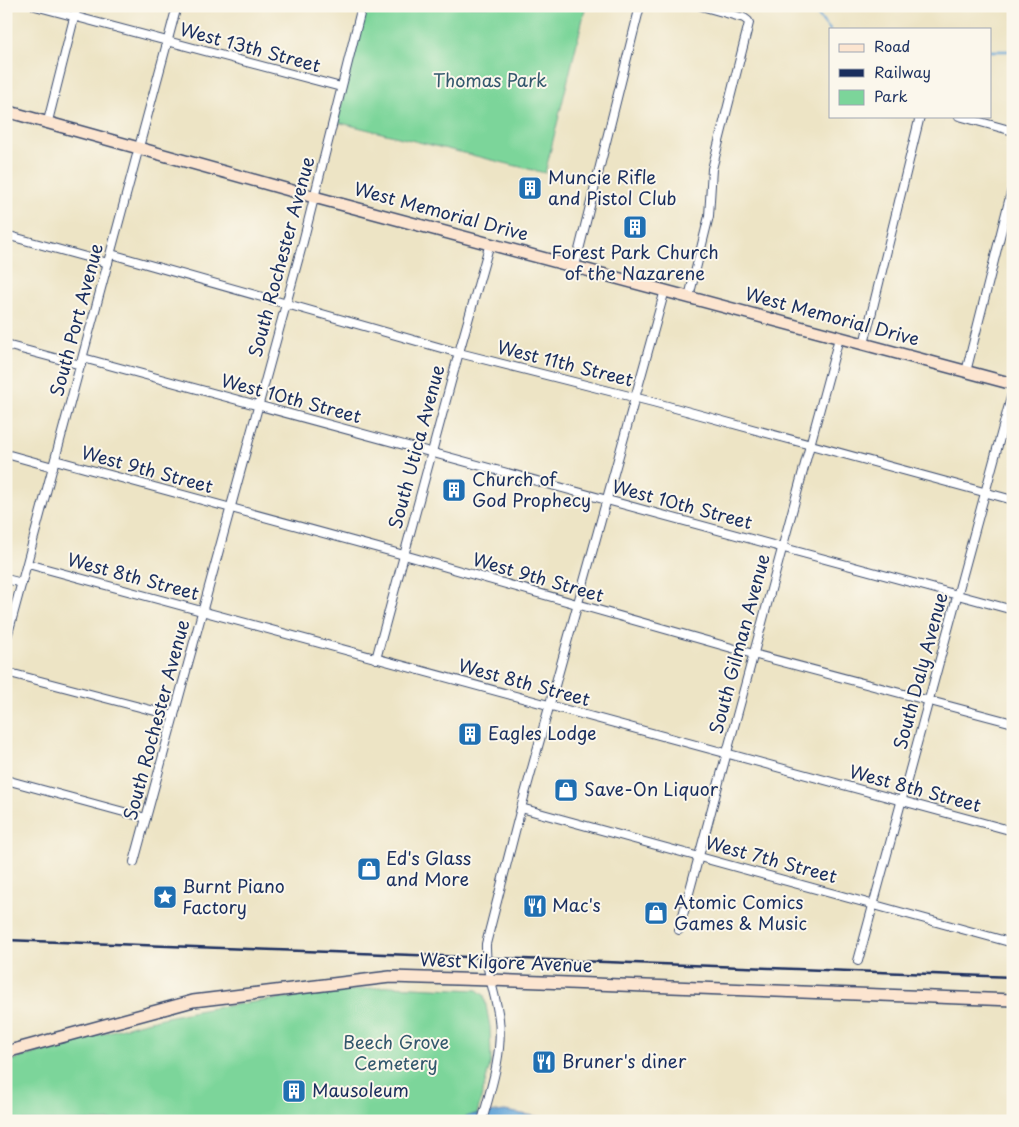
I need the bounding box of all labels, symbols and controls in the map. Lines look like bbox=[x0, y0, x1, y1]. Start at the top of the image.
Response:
street label: West 13th Street bbox=[177, 15, 324, 78]
legend bbox=[829, 28, 992, 118]
text: Road bbox=[874, 34, 910, 57]
text: Railway bbox=[874, 60, 931, 83]
park label: Thomas Park bbox=[433, 66, 547, 93]
text: Park bbox=[874, 84, 908, 107]
street label: South Rochester Avenue bbox=[241, 153, 320, 360]
place label: Muncie Rifle and Pistol Club bbox=[548, 163, 677, 211]
street label: West Memorial Drive bbox=[351, 174, 532, 247]
building icon: Muncie Rifle and Pistol Club bbox=[517, 175, 543, 201]
building icon: Forest Park Church of the Nazarene bbox=[622, 214, 648, 240]
place label: Forest Park Church of the Nazarene bbox=[551, 238, 719, 286]
street label: South Port Avenue bbox=[42, 240, 109, 399]
street label: West Memorial Drive bbox=[742, 279, 923, 352]
street label: West 11th Street bbox=[494, 333, 636, 393]
street label: South Utica Avenue bbox=[381, 361, 450, 532]
street label: West 10th Street bbox=[218, 366, 365, 429]
street label: West 9th Street bbox=[78, 438, 216, 499]
place label: Church of God Prophecy bbox=[472, 465, 591, 513]
street label: West 10th Street bbox=[609, 472, 756, 535]
building icon: Church of God Prophecy bbox=[441, 477, 467, 503]
street label: West 8th Street bbox=[64, 545, 202, 606]
street label: West 9th Street bbox=[470, 545, 607, 608]
street label: South Gilman Avenue bbox=[702, 551, 776, 737]
street label: South Daly Avenue bbox=[886, 589, 954, 752]
street label: South Rochester Avenue bbox=[116, 616, 195, 823]
street label: West 8th Street bbox=[455, 651, 593, 712]
place label: Eagles Lodge bbox=[488, 719, 597, 746]
building icon: Eagles Lodge bbox=[457, 721, 483, 747]
street label: West 8th Street bbox=[846, 757, 984, 818]
place label: Save-On Liquor bbox=[584, 775, 719, 802]
shop icon: Save-On Liquor bbox=[553, 777, 579, 803]
street label: West 7th Street bbox=[703, 828, 840, 889]
place label: Ed's Glass and More bbox=[386, 844, 471, 892]
shop icon: Ed's Glass and More bbox=[356, 856, 382, 882]
place label: Burnt Piano Factory bbox=[182, 872, 285, 920]
place icon: Burnt Piano Factory bbox=[152, 884, 178, 910]
place label: Atomic Comics Games & Music bbox=[674, 888, 807, 936]
place label: Mac's bbox=[552, 891, 601, 918]
restaurant icon: Mac's bbox=[522, 893, 548, 919]
shop icon: Atomic Comics Games & Music bbox=[643, 900, 669, 926]
street label: West Kilgore Avenue bbox=[419, 945, 593, 978]
park label: Beech Grove Cemetery bbox=[343, 1028, 449, 1076]
place label: Bruner's diner bbox=[562, 1047, 687, 1074]
restaurant icon: Bruner's diner bbox=[531, 1049, 557, 1075]
place label: Mausoleum bbox=[312, 1076, 409, 1103]
building icon: Mausoleum bbox=[281, 1078, 307, 1104]

